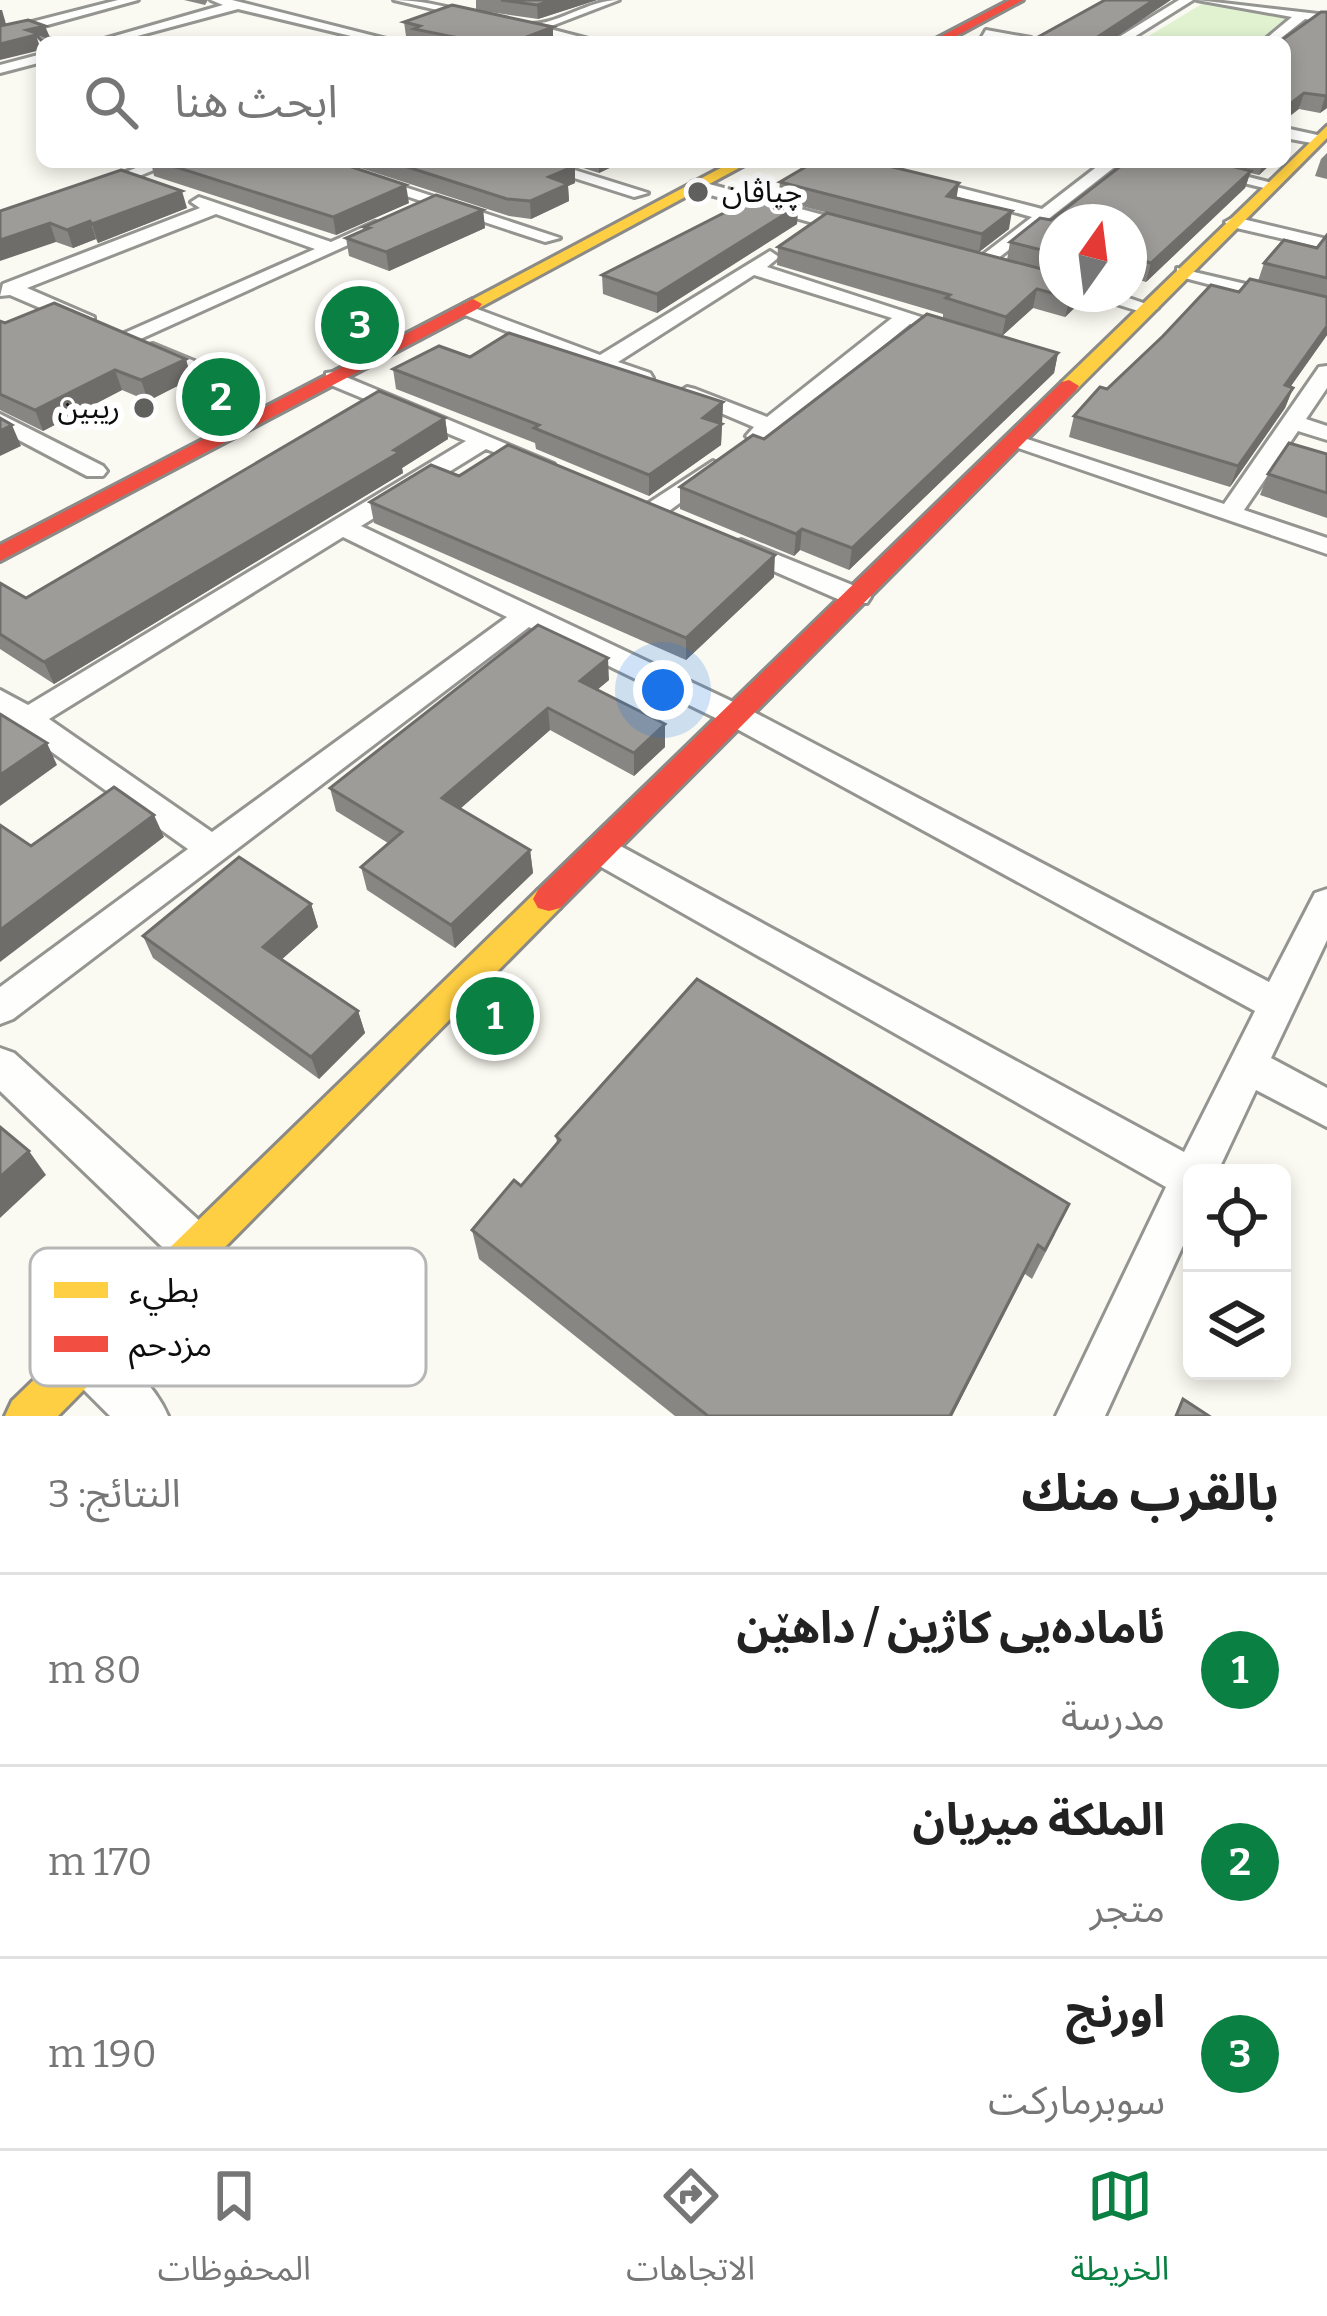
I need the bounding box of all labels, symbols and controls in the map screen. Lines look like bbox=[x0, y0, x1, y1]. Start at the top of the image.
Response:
search box bbox=[36, 36, 1291, 168]
icon: search bbox=[78, 69, 144, 135]
text: ابحث هنا bbox=[174, 75, 338, 129]
place label: چياڤان bbox=[722, 174, 802, 211]
marker: چياڤان bbox=[685, 179, 711, 205]
north arrow bbox=[1039, 204, 1147, 312]
pin: 3 bbox=[321, 280, 399, 370]
pin: 2 bbox=[182, 352, 260, 442]
place label: ريبين bbox=[58, 390, 120, 426]
marker: ريبين bbox=[131, 395, 157, 421]
your location bbox=[633, 660, 693, 720]
pin: 1 bbox=[456, 971, 534, 1061]
map controls bbox=[1183, 1164, 1291, 1380]
button: locate bbox=[1183, 1164, 1291, 1272]
legend bbox=[30, 1248, 426, 1386]
text: بطيء bbox=[129, 1271, 199, 1316]
button: layers bbox=[1183, 1272, 1291, 1380]
text: مزدحم bbox=[129, 1325, 212, 1370]
text: بالقرب منك bbox=[1021, 1462, 1279, 1524]
text: النتائج: 3 bbox=[48, 1471, 181, 1517]
text: ئامادەيی کاژين / داهێن bbox=[737, 1601, 1165, 1655]
text: 80 m bbox=[48, 1647, 141, 1693]
text: 1 bbox=[1232, 1647, 1248, 1693]
text: مدرسة bbox=[1061, 1694, 1165, 1740]
text: الملكة ميريان bbox=[913, 1793, 1165, 1847]
text: 170 m bbox=[48, 1839, 152, 1885]
text: 2 bbox=[1229, 1839, 1251, 1885]
text: متجر bbox=[1090, 1886, 1165, 1932]
text: اورنج bbox=[1066, 1985, 1165, 2039]
text: 190 m bbox=[48, 2031, 157, 2077]
text: 3 bbox=[1229, 2031, 1251, 2077]
text: سوبرماركت bbox=[988, 2078, 1165, 2124]
tab: المحفوظات bbox=[158, 2163, 311, 2304]
tab: الاتجاهات bbox=[626, 2163, 755, 2304]
tab: الخريطة bbox=[1070, 2163, 1169, 2304]

